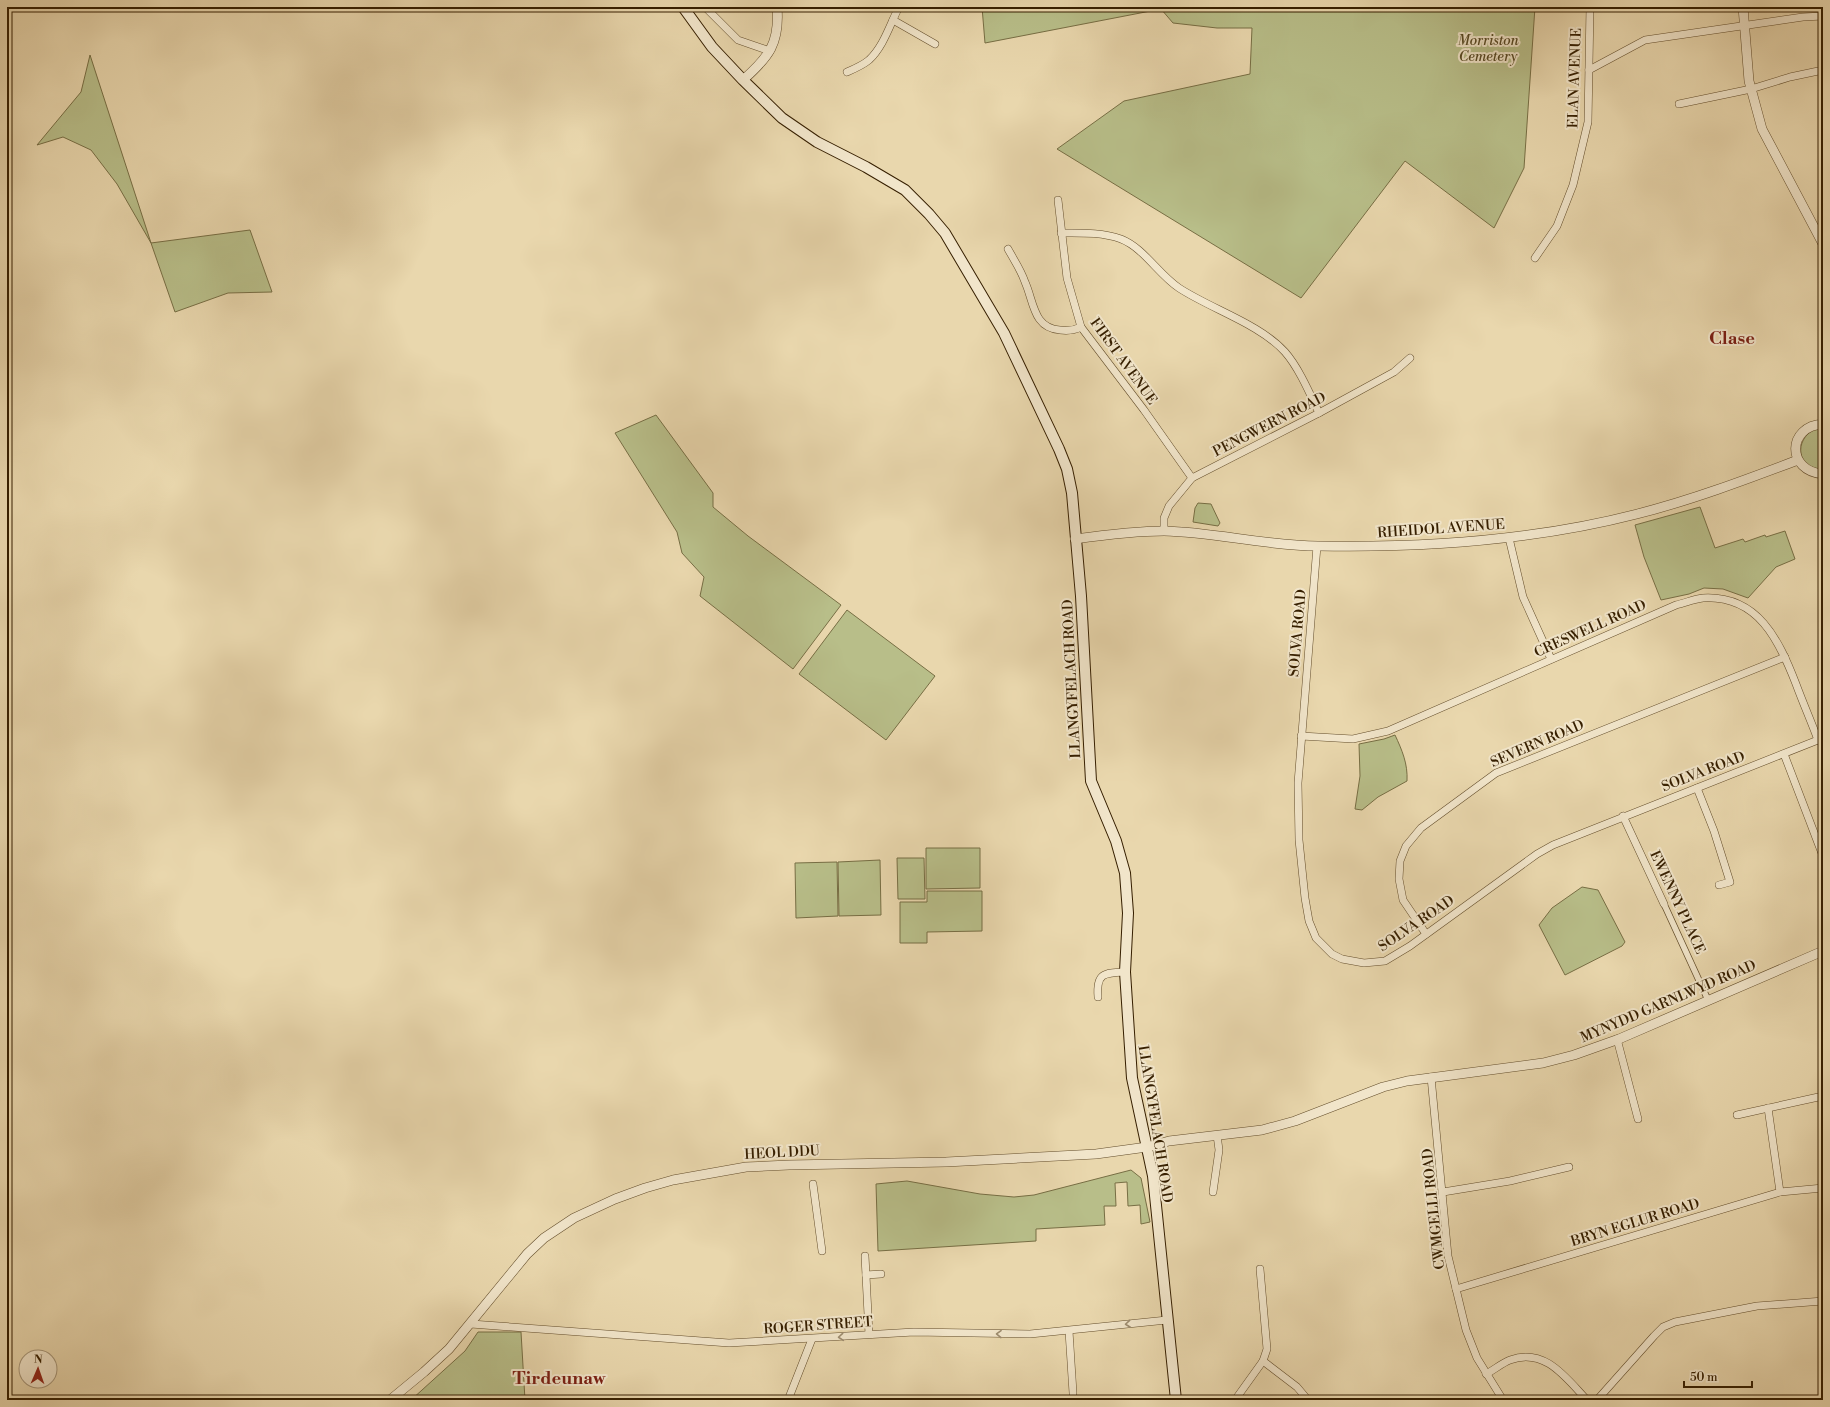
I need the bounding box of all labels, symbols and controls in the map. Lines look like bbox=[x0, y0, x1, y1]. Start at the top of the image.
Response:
street label: ELAN AVENUE bbox=[1564, 28, 1586, 129]
park label: Morriston Cemetery bbox=[1457, 32, 1519, 66]
street label: FIRST AVENUE bbox=[1086, 315, 1161, 409]
district label: Clase bbox=[1709, 327, 1755, 350]
street label: PENGWERN ROAD bbox=[1210, 388, 1329, 461]
street label: RHEIDOL AVENUE bbox=[1377, 516, 1506, 542]
street label: SOLVA ROAD bbox=[1285, 588, 1311, 678]
street label: CRESWELL ROAD bbox=[1532, 596, 1649, 662]
street label: LLANGYFELACH ROAD bbox=[1059, 599, 1085, 759]
street label: SEVERN ROAD bbox=[1488, 716, 1587, 772]
street label: SOLVA ROAD bbox=[1659, 748, 1748, 796]
street label: EWENNY PLACE bbox=[1645, 848, 1709, 957]
street label: SOLVA ROAD bbox=[1375, 892, 1458, 956]
street label: MYNYDD GARNLWYD ROAD bbox=[1578, 957, 1759, 1047]
street label: LLANGYFELACH ROAD bbox=[1134, 1044, 1176, 1204]
street label: HEOL DDU bbox=[744, 1142, 821, 1164]
street label: CWMGELLI ROAD bbox=[1419, 1147, 1449, 1270]
street label: BRYN EGLUR ROAD bbox=[1568, 1195, 1702, 1251]
street label: ROGER STREET bbox=[763, 1313, 873, 1339]
one-way arrow bbox=[1125, 1319, 1132, 1328]
one-way arrow bbox=[996, 1330, 1002, 1338]
one-way arrow bbox=[838, 1332, 844, 1341]
north arrow bbox=[18, 1349, 58, 1389]
text: N bbox=[34, 1353, 43, 1367]
scale bar bbox=[1684, 1363, 1752, 1389]
district label: Tirdeunaw bbox=[512, 1367, 606, 1390]
text: 50 m bbox=[1690, 1370, 1718, 1385]

